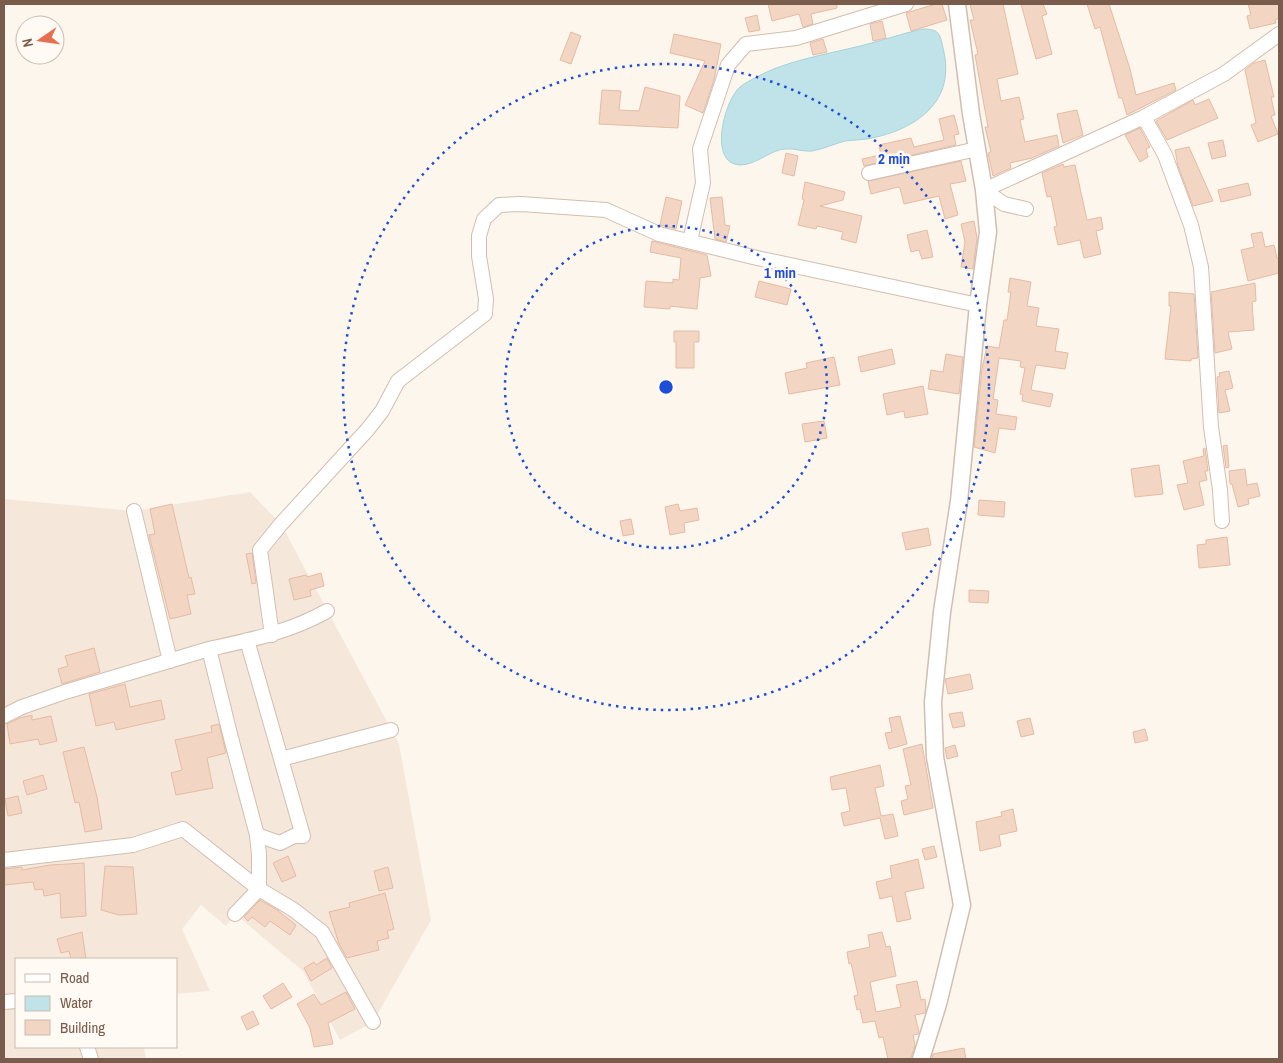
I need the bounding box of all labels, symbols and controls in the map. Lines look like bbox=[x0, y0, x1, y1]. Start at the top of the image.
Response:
north arrow bbox=[15, 15, 65, 65]
text: N bbox=[18, 37, 37, 49]
text: 2 min bbox=[878, 148, 910, 169]
text: 1 min bbox=[764, 262, 796, 283]
centre of rings bbox=[657, 378, 675, 396]
legend bbox=[15, 958, 178, 1048]
text: Road bbox=[60, 967, 89, 988]
text: Water bbox=[60, 992, 92, 1013]
text: Building bbox=[60, 1017, 105, 1038]

